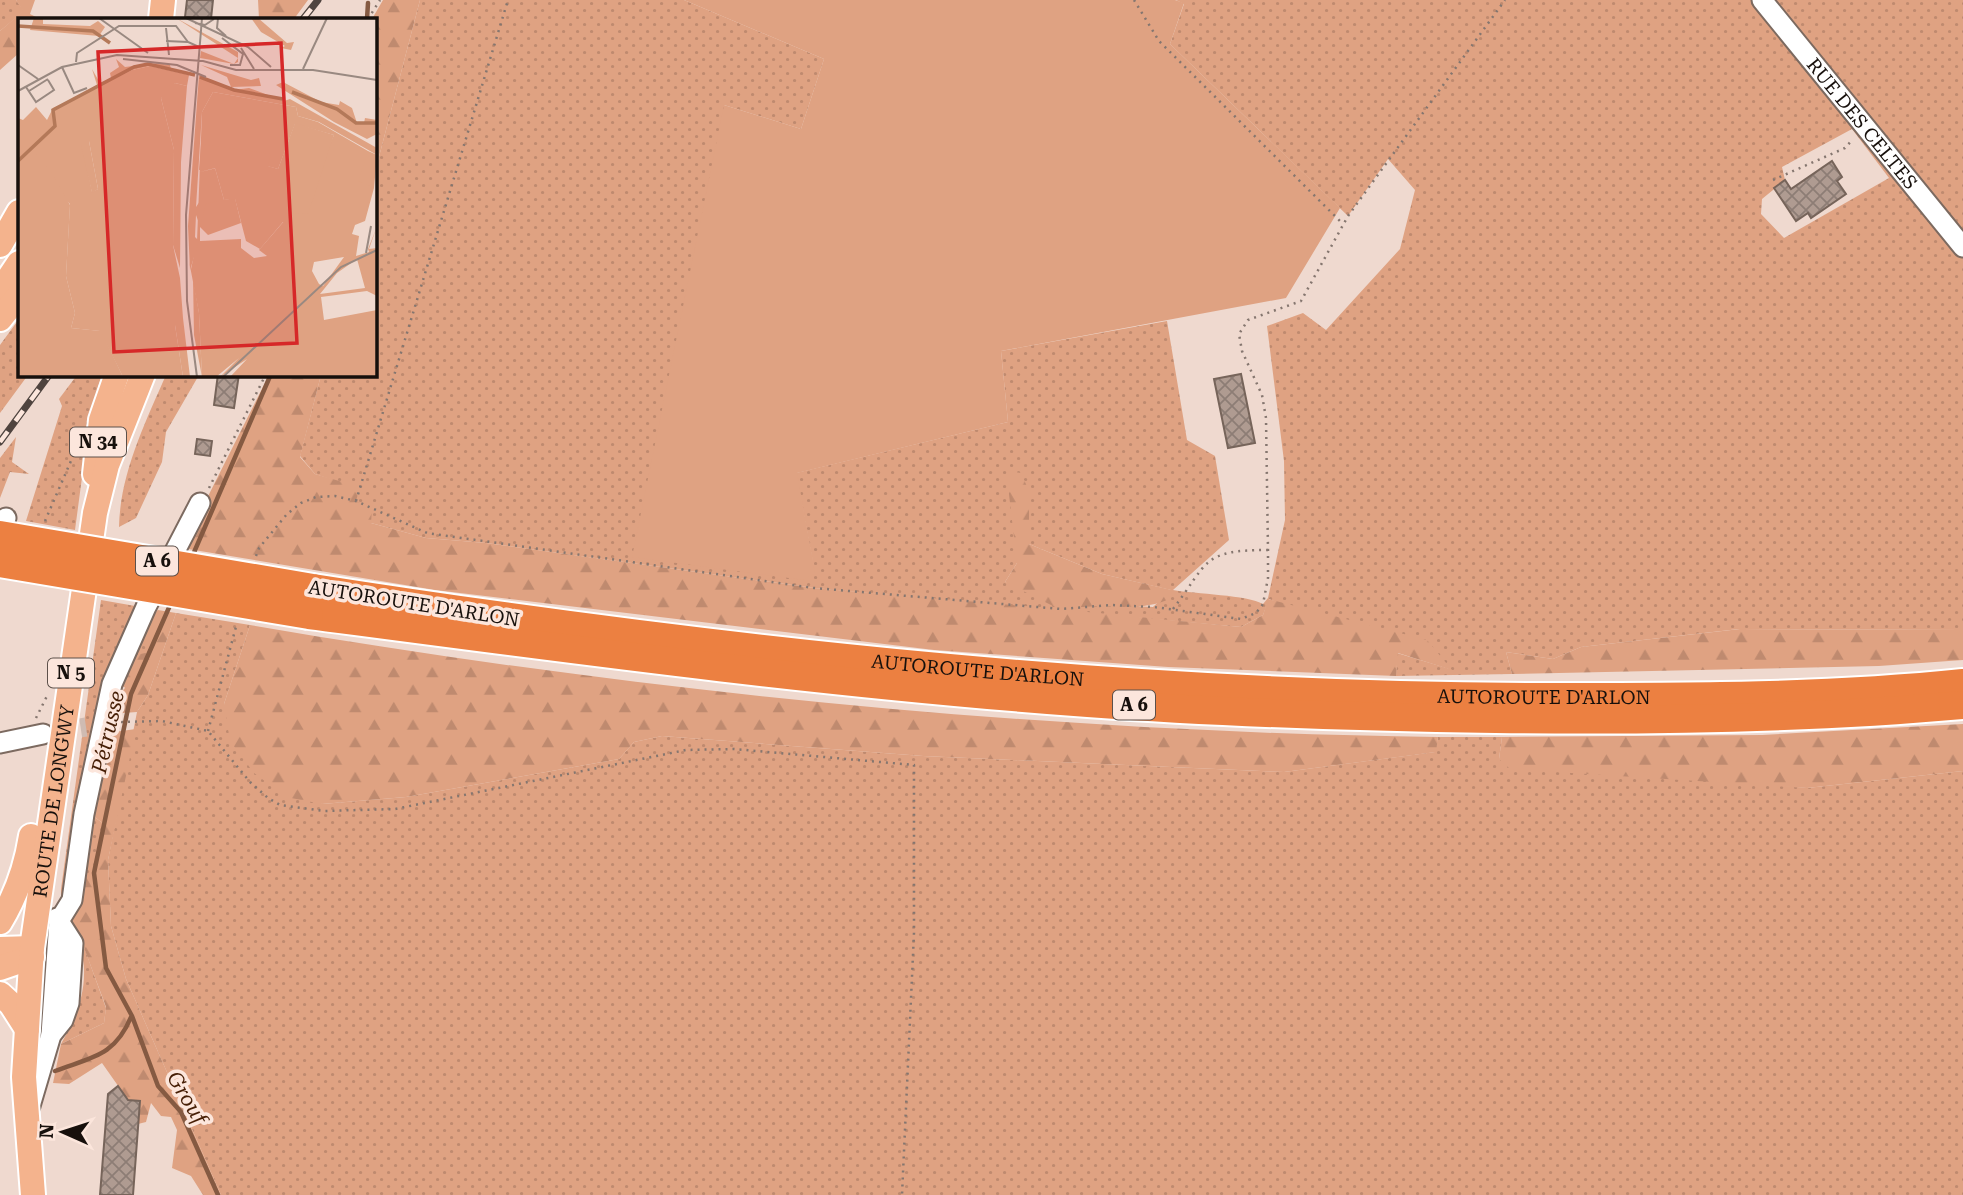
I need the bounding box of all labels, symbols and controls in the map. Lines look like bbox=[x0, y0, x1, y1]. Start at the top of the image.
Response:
inset map bbox=[18, 18, 376, 376]
street label: RUE DES CELTES bbox=[1802, 53, 1922, 194]
road number: N 34 bbox=[70, 428, 126, 457]
road number: A 6 bbox=[136, 546, 178, 576]
street label: AUTOROUTE D'ARLON bbox=[307, 575, 521, 632]
street label: AUTOROUTE D'ARLON bbox=[870, 650, 1085, 691]
road number: N 5 bbox=[48, 658, 94, 688]
street label: AUTOROUTE D'ARLON bbox=[1437, 685, 1651, 709]
water label: Pétrusse bbox=[87, 688, 129, 776]
road number: A 6 bbox=[1113, 690, 1155, 720]
street label: ROUTE DE LONGWY bbox=[28, 703, 79, 899]
water label: Grouf bbox=[162, 1067, 213, 1131]
north arrow bbox=[28, 1097, 98, 1167]
text: N bbox=[35, 1123, 58, 1139]

